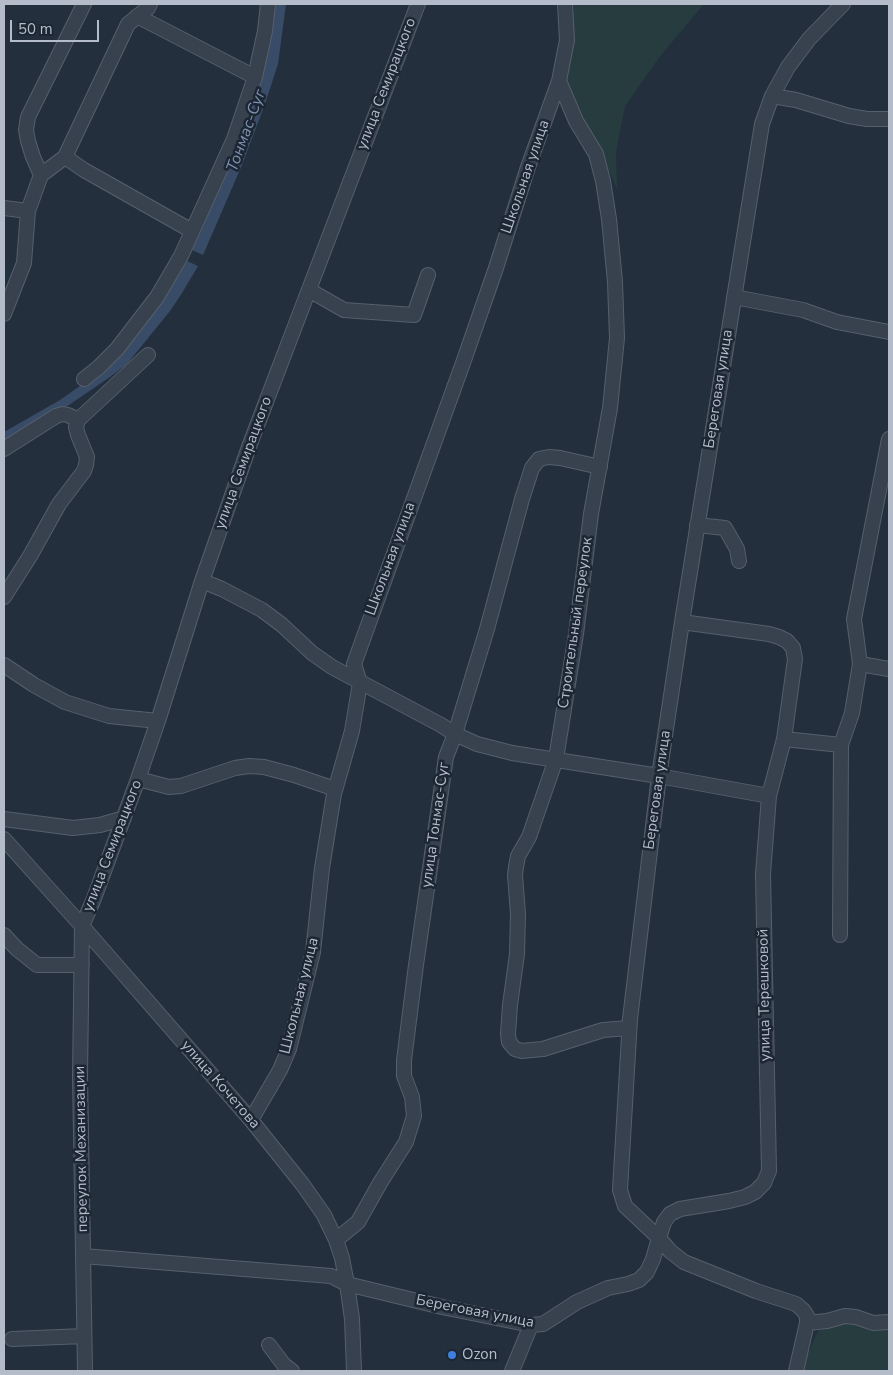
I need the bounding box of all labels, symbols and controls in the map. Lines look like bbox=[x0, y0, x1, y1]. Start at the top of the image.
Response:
scale bar bbox=[12, 10, 101, 42]
street label: улица Семирацкого bbox=[354, 16, 420, 152]
text: 50 m bbox=[18, 19, 53, 39]
water label: Тонмас-Суг bbox=[223, 87, 271, 175]
street label: Школьная улица bbox=[498, 118, 554, 236]
street label: Береговая улица bbox=[701, 328, 737, 450]
street label: улица Семирацкого bbox=[212, 394, 276, 532]
street label: Школьная улица bbox=[362, 500, 420, 618]
street label: Строительный переулок bbox=[555, 536, 597, 710]
street label: Береговая улица bbox=[641, 729, 675, 851]
street label: улица Тонмас-Суг bbox=[418, 761, 454, 889]
street label: улица Семирацкого bbox=[80, 778, 146, 914]
street label: улица Терешковой bbox=[755, 929, 775, 1061]
street label: Школьная улица bbox=[277, 936, 323, 1056]
street label: улица Кочетова bbox=[177, 1037, 263, 1133]
street label: переулок Механизации bbox=[72, 1066, 92, 1232]
street label: Береговая улица bbox=[414, 1292, 536, 1332]
place label: Ozon bbox=[462, 1346, 497, 1364]
marker: Ozon bbox=[446, 1349, 458, 1361]

